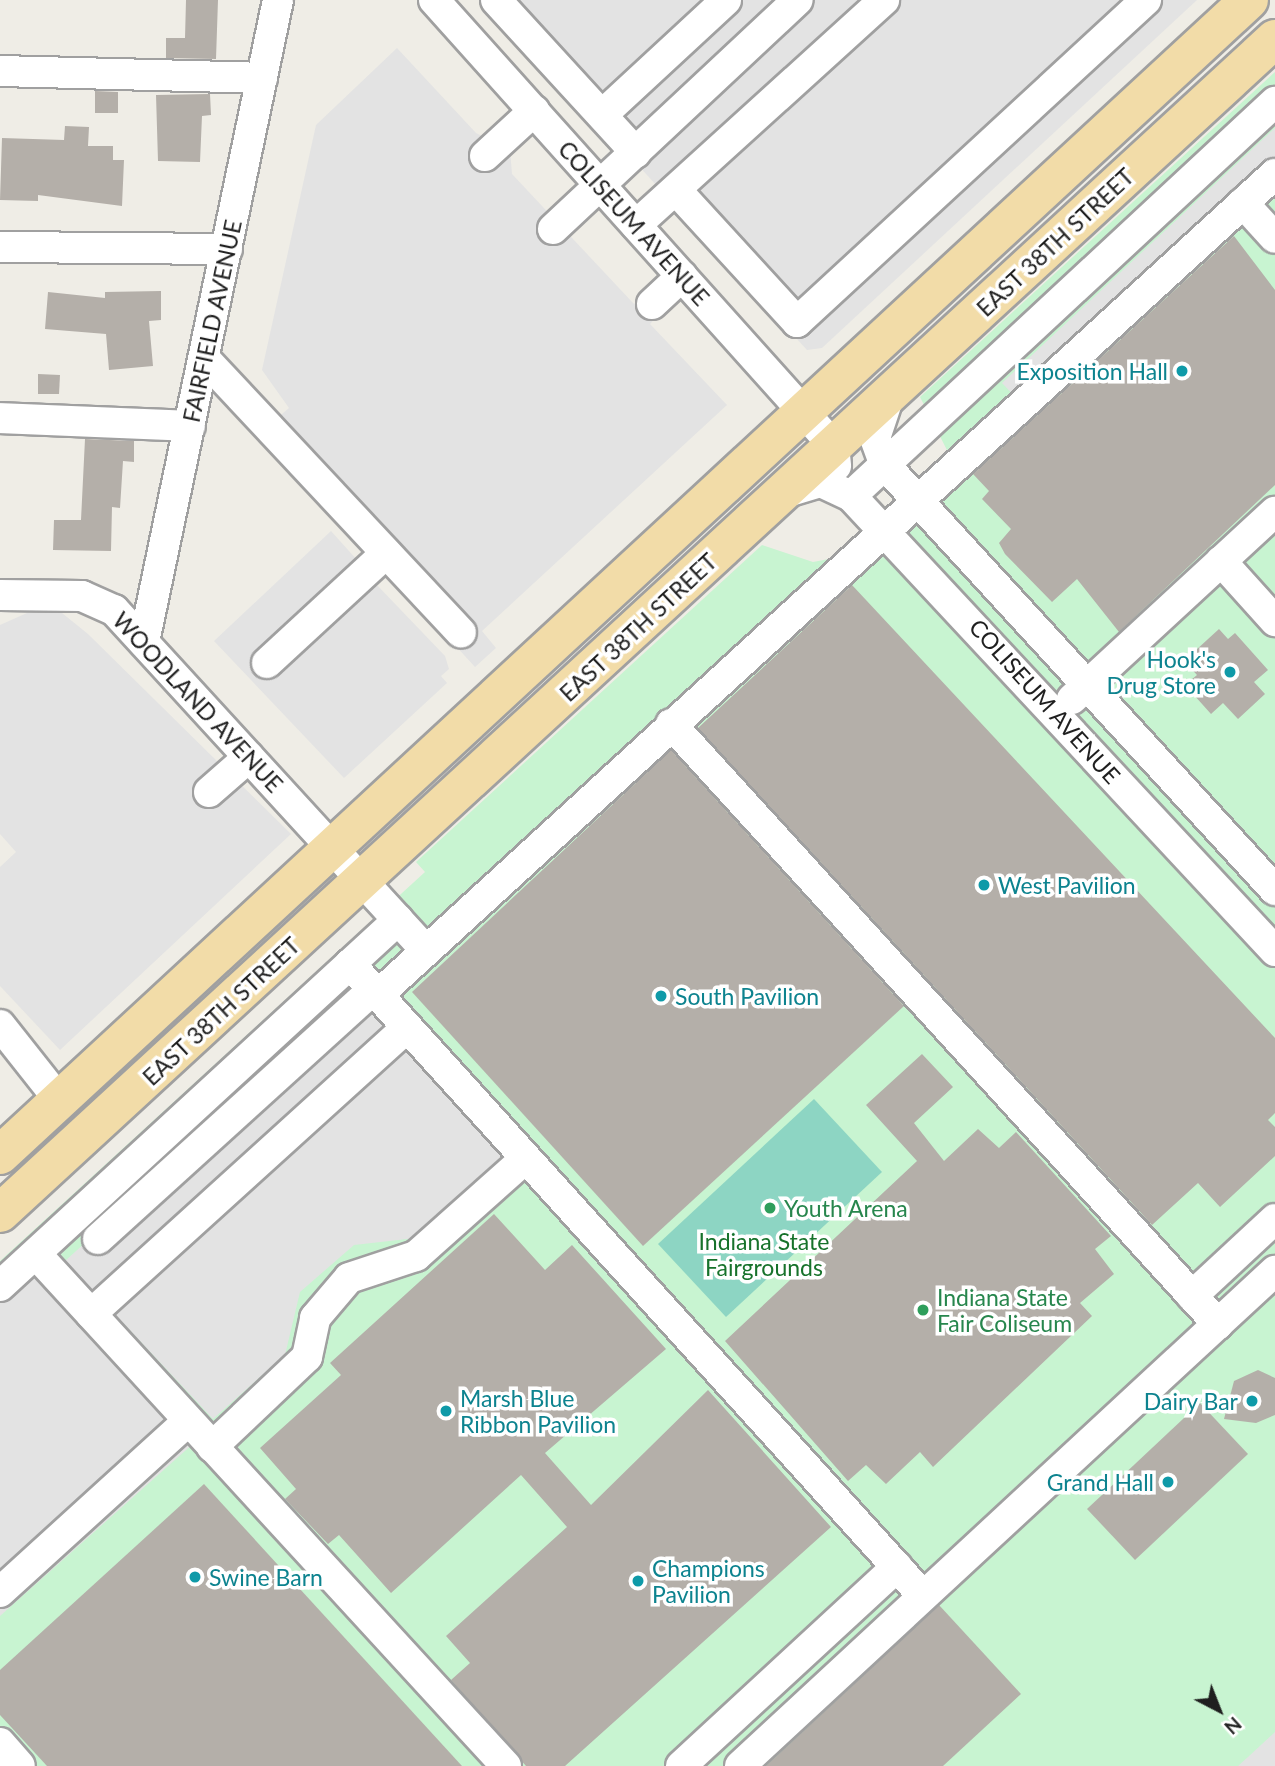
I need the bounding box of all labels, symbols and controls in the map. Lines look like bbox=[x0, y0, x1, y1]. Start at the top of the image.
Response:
street label: COLISEUM AVENUE bbox=[553, 135, 715, 311]
street label: EAST 38TH STREET bbox=[971, 162, 1139, 322]
street label: FAIRFIELD AVENUE bbox=[177, 217, 247, 425]
place label: Exposition Hall bbox=[1016, 357, 1168, 385]
marker: Exposition Hall bbox=[1174, 363, 1190, 379]
street label: EAST 38TH STREET bbox=[554, 547, 722, 707]
street label: WOODLAND AVENUE bbox=[107, 606, 289, 798]
street label: COLISEUM AVENUE bbox=[964, 613, 1126, 789]
place label: Hook's Drug Store bbox=[1106, 645, 1216, 699]
marker: Hook's Drug Store bbox=[1222, 664, 1238, 680]
place label: West Pavilion bbox=[998, 871, 1136, 899]
marker: West Pavilion bbox=[976, 877, 992, 893]
street label: EAST 38TH STREET bbox=[137, 931, 305, 1091]
place label: South Pavilion bbox=[675, 982, 819, 1010]
marker: South Pavilion bbox=[653, 988, 669, 1004]
place label: Youth Arena bbox=[784, 1194, 908, 1222]
marker: Youth Arena bbox=[762, 1200, 778, 1216]
park label: Indiana State Fairgrounds bbox=[699, 1227, 829, 1281]
place label: Indiana State Fair Coliseum bbox=[937, 1283, 1073, 1337]
marker: Indiana State Fair Coliseum bbox=[915, 1302, 931, 1318]
place label: Marsh Blue Ribbon Pavilion bbox=[460, 1384, 616, 1438]
place label: Dairy Bar bbox=[1143, 1387, 1238, 1415]
marker: Dairy Bar bbox=[1244, 1393, 1260, 1409]
marker: Marsh Blue Ribbon Pavilion bbox=[438, 1403, 454, 1419]
place label: Grand Hall bbox=[1047, 1468, 1154, 1496]
marker: Grand Hall bbox=[1160, 1474, 1176, 1490]
place label: Champions Pavilion bbox=[652, 1554, 765, 1608]
place label: Swine Barn bbox=[209, 1563, 323, 1591]
marker: Swine Barn bbox=[187, 1569, 203, 1585]
marker: Champions Pavilion bbox=[630, 1573, 646, 1589]
north arrow bbox=[1184, 1675, 1254, 1745]
text: N bbox=[1220, 1713, 1247, 1739]

